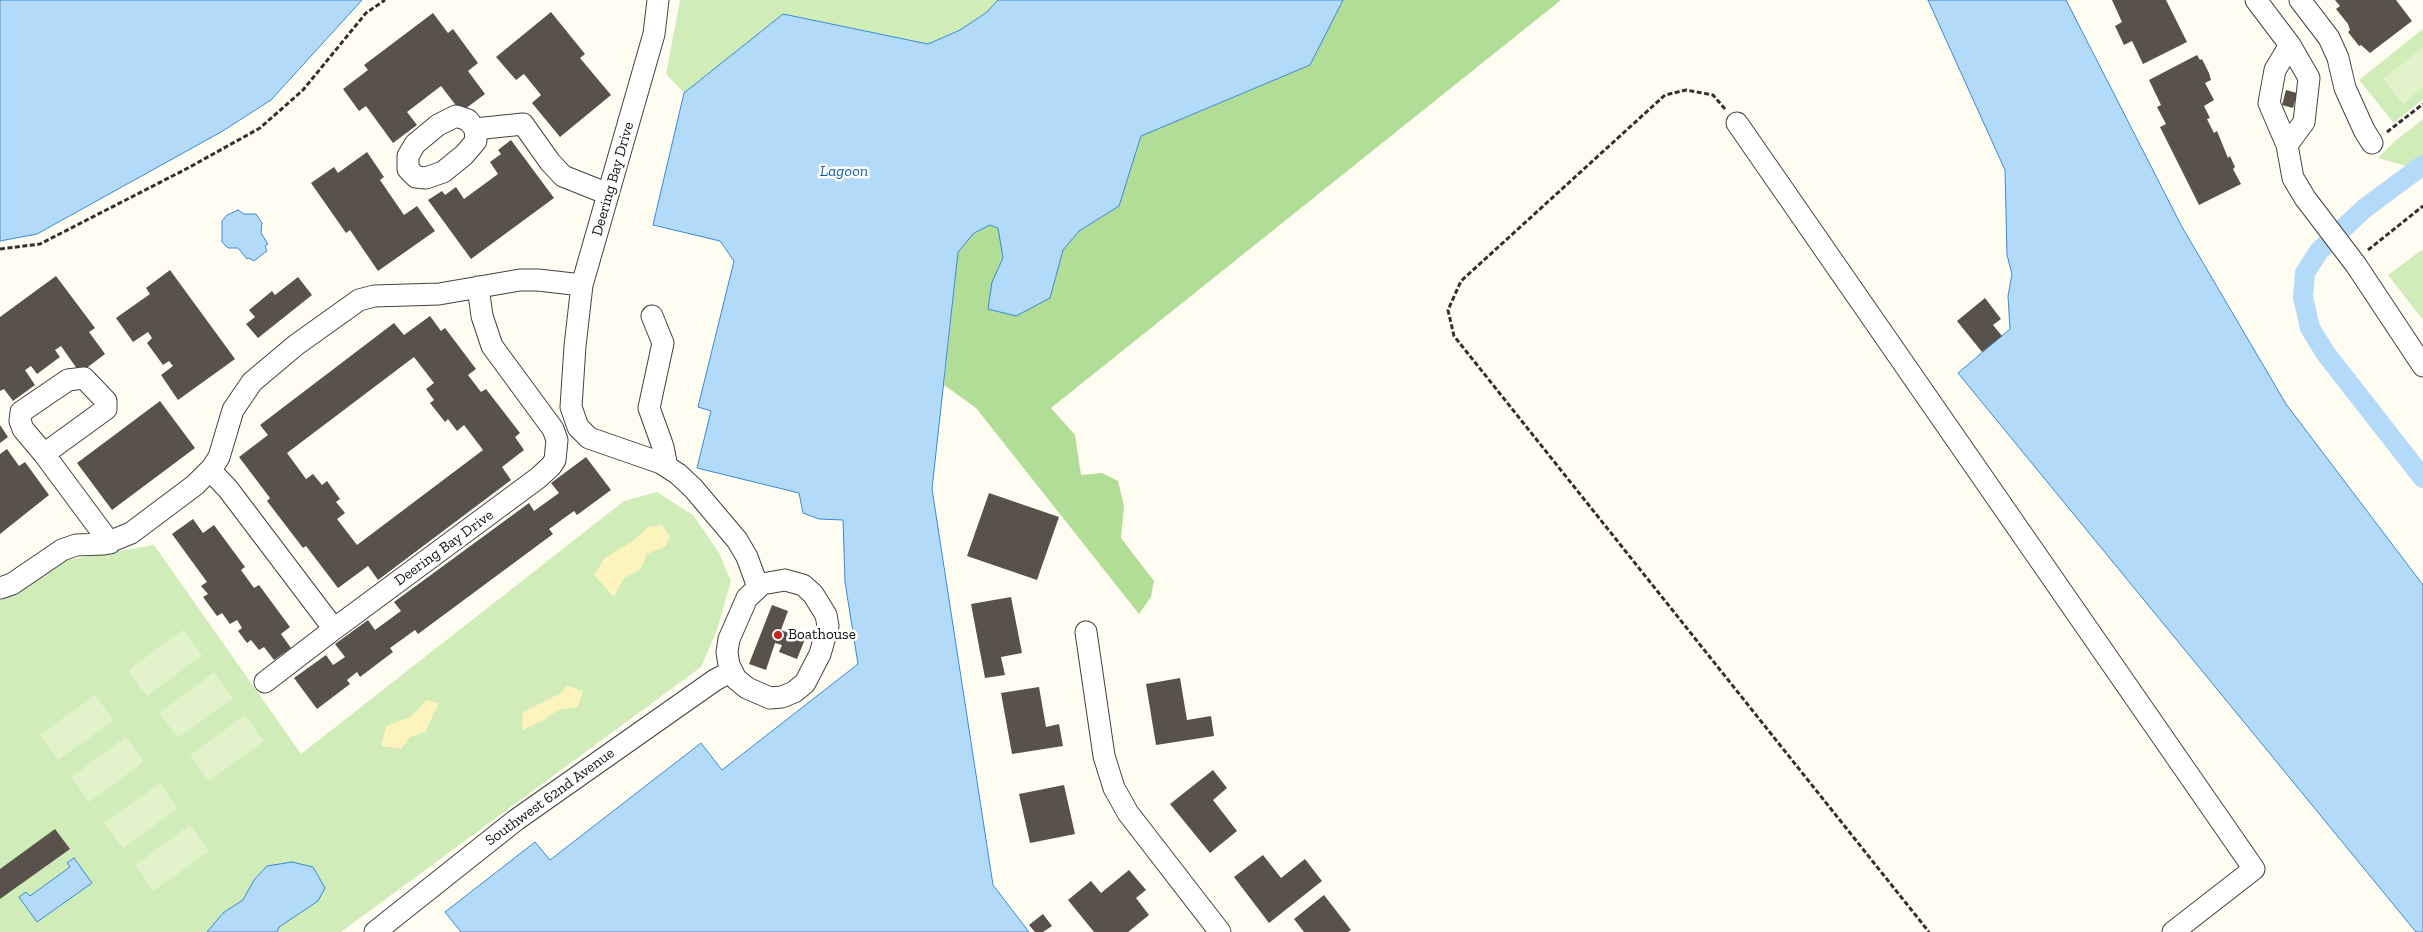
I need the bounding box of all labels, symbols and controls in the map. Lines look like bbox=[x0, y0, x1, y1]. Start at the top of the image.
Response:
street label: Deering Bay Drive bbox=[588, 120, 638, 238]
water label: Lagoon bbox=[820, 161, 868, 181]
street label: Deering Bay Drive bbox=[391, 506, 497, 590]
place label: Boathouse bbox=[788, 626, 856, 644]
marker: Boathouse bbox=[772, 629, 784, 641]
street label: Southwest 62nd Avenue bbox=[482, 744, 618, 850]

